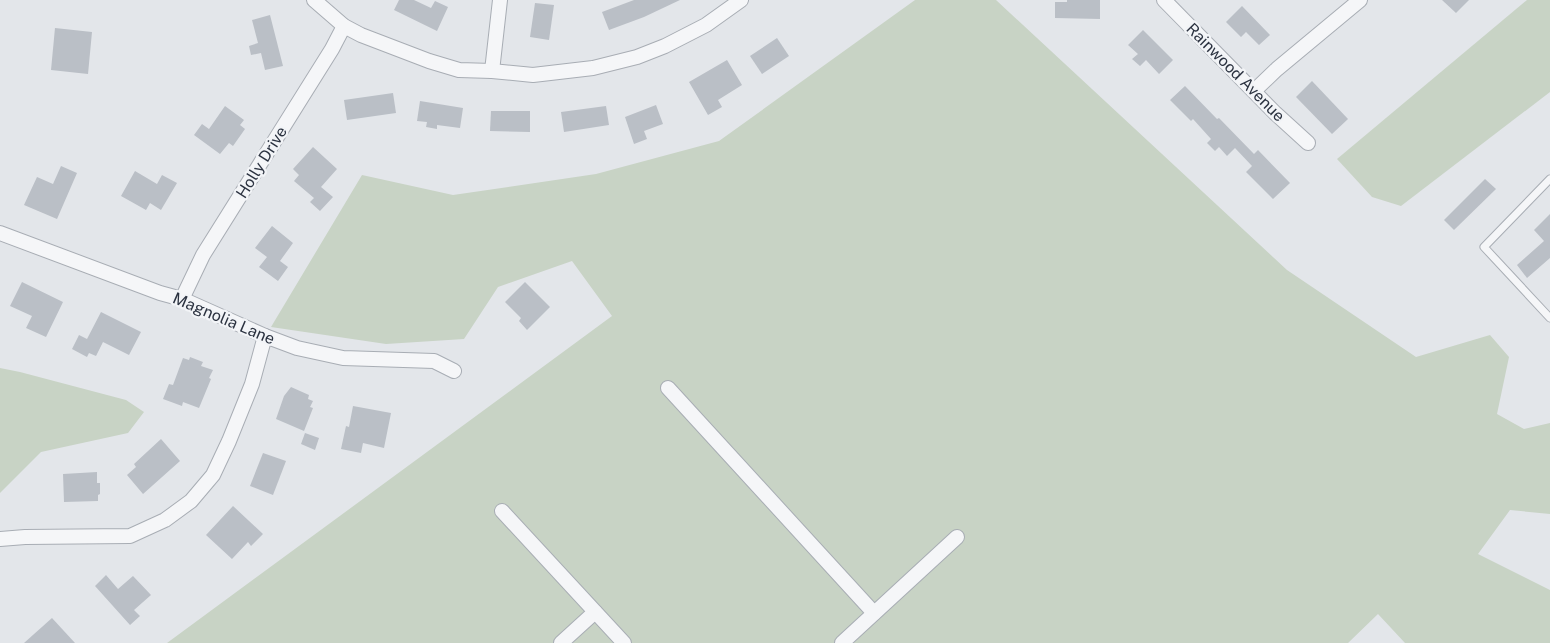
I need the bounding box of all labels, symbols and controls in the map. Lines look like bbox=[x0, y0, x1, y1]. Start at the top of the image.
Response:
street label: Rainwood Avenue bbox=[1182, 19, 1289, 126]
street label: Holly Drive bbox=[232, 123, 291, 202]
street label: Magnolia Lane bbox=[170, 288, 278, 348]

